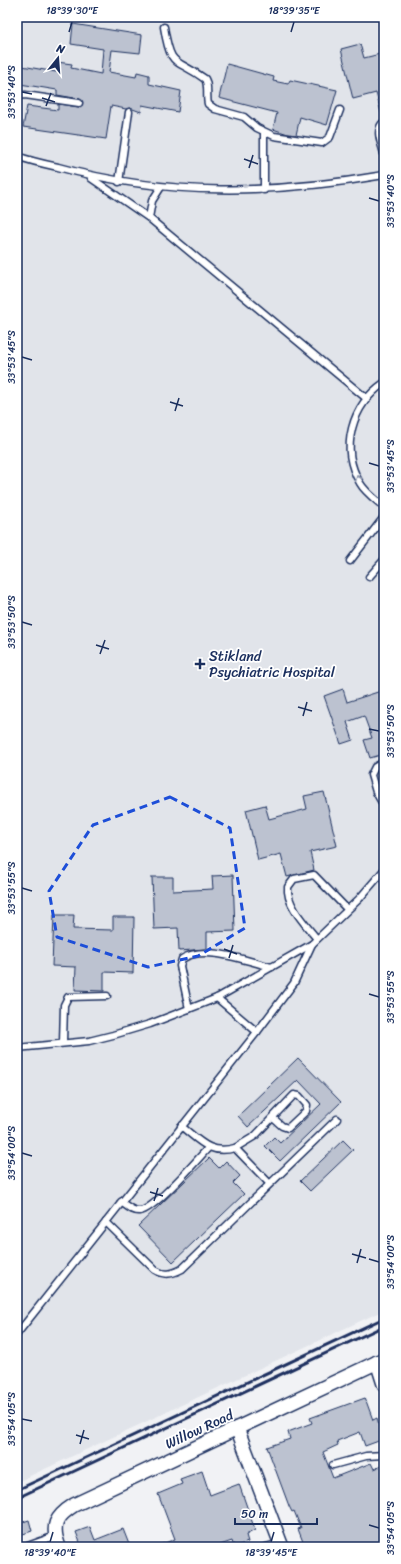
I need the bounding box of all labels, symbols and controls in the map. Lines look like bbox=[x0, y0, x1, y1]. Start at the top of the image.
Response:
text: 18°39'30"E bbox=[46, 2, 99, 20]
text: 18°39'35"E bbox=[268, 2, 321, 20]
north arrow bbox=[38, 38, 78, 78]
text: N bbox=[53, 38, 68, 59]
text: 33°53'40"S bbox=[3, 64, 21, 119]
text: 33°53'40"S bbox=[382, 173, 400, 228]
text: 33°53'45"S bbox=[3, 330, 21, 384]
text: 33°53'45"S bbox=[382, 439, 400, 493]
one-way arrow bbox=[355, 475, 363, 482]
text: 33°53'50"S bbox=[3, 595, 21, 649]
place label: Stikland Psychiatric Hospital bbox=[209, 644, 336, 685]
marker: Stikland Psychiatric Hospital bbox=[194, 658, 206, 670]
text: 33°53'50"S bbox=[382, 704, 400, 758]
text: 33°53'55"S bbox=[3, 861, 21, 915]
text: 33°53'55"S bbox=[382, 970, 400, 1024]
text: 33°54'00"S bbox=[3, 1125, 21, 1180]
text: 33°54'00"S bbox=[382, 1234, 400, 1289]
text: 33°54'05"S bbox=[3, 1391, 21, 1446]
street label: Willow Road bbox=[161, 1402, 239, 1456]
scale bar bbox=[235, 1500, 317, 1526]
text: 33°54'05"S bbox=[382, 1500, 400, 1555]
text: 50 m bbox=[241, 1503, 268, 1525]
text: 18°39'40"E bbox=[24, 1544, 78, 1562]
text: 18°39'45"E bbox=[245, 1544, 298, 1562]

